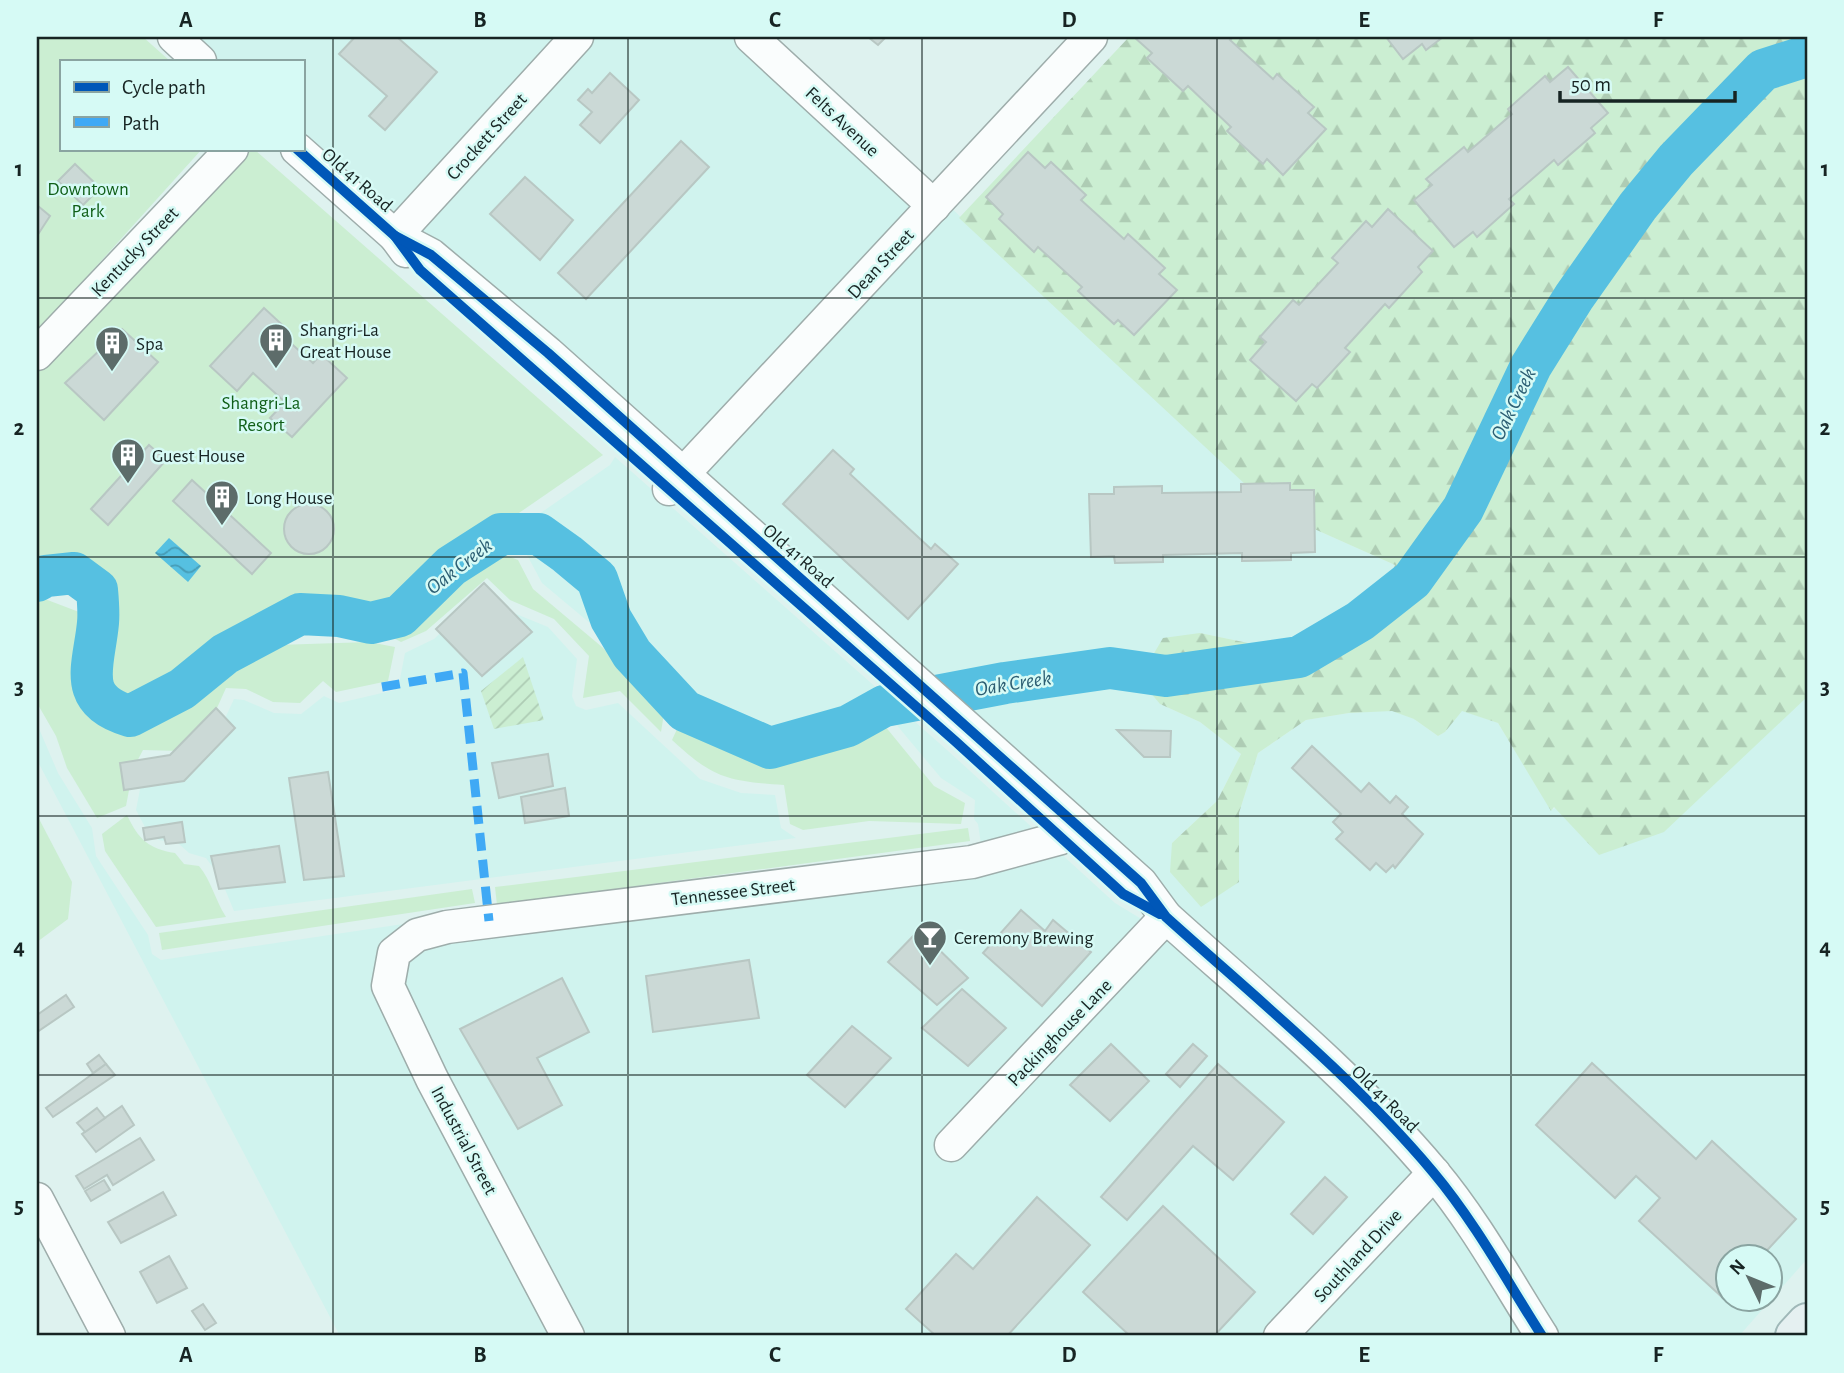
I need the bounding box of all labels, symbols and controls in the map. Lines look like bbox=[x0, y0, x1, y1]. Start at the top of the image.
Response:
text: A bbox=[179, 9, 193, 32]
text: B bbox=[473, 9, 487, 32]
text: C bbox=[769, 9, 781, 32]
text: D bbox=[1061, 9, 1077, 32]
text: E bbox=[1358, 9, 1370, 32]
text: F bbox=[1653, 9, 1664, 32]
legend bbox=[60, 60, 304, 150]
scale bar bbox=[1560, 60, 1736, 104]
text: 50 m bbox=[1571, 74, 1611, 95]
text: Cycle path bbox=[122, 77, 206, 98]
street label: Felts Avenue bbox=[802, 84, 882, 161]
street label: Crockett Street bbox=[443, 90, 531, 184]
text: Path bbox=[122, 113, 160, 134]
street label: Old 41 Road bbox=[318, 145, 396, 216]
text: 1 bbox=[15, 158, 23, 181]
text: 1 bbox=[1821, 158, 1829, 181]
park label: Downtown Park bbox=[47, 180, 129, 221]
street label: Kentucky Street bbox=[88, 204, 182, 300]
street label: Dean Street bbox=[844, 226, 918, 302]
building icon: Shangri-La Great House bbox=[257, 321, 295, 370]
place label: Shangri-La Great House bbox=[300, 321, 391, 362]
building icon: Spa bbox=[93, 324, 131, 373]
place label: Spa bbox=[136, 335, 164, 354]
water label: Oak Creek bbox=[1487, 365, 1540, 444]
park label: Shangri-La Resort bbox=[222, 394, 301, 435]
text: 2 bbox=[14, 417, 25, 440]
text: 2 bbox=[1820, 417, 1831, 440]
building icon: Guest House bbox=[109, 436, 147, 485]
place label: Guest House bbox=[152, 447, 245, 466]
building icon: Long House bbox=[203, 478, 241, 527]
place label: Long House bbox=[246, 489, 332, 508]
street label: Old 41 Road bbox=[759, 521, 837, 592]
water label: Oak Creek bbox=[422, 534, 496, 598]
water label: Oak Creek bbox=[973, 667, 1053, 700]
text: 3 bbox=[14, 676, 24, 699]
text: 3 bbox=[1820, 676, 1830, 699]
street label: Tennessee Street bbox=[670, 875, 796, 910]
bar icon: Ceremony Brewing bbox=[911, 918, 949, 967]
place label: Ceremony Brewing bbox=[954, 929, 1094, 948]
text: 4 bbox=[13, 936, 25, 959]
text: 4 bbox=[1819, 936, 1831, 959]
street label: Packinghouse Lane bbox=[1004, 976, 1116, 1090]
street label: Old 41 Road bbox=[1348, 1062, 1422, 1136]
street label: Industrial Street bbox=[427, 1084, 500, 1198]
text: 5 bbox=[14, 1195, 24, 1218]
text: 5 bbox=[1820, 1195, 1830, 1218]
street label: Southland Drive bbox=[1311, 1206, 1406, 1306]
north arrow bbox=[1714, 1244, 1784, 1314]
text: N bbox=[1726, 1256, 1749, 1279]
text: A bbox=[179, 1344, 193, 1367]
text: B bbox=[473, 1344, 487, 1367]
text: C bbox=[769, 1344, 781, 1367]
text: D bbox=[1061, 1344, 1077, 1367]
text: E bbox=[1358, 1344, 1370, 1367]
text: F bbox=[1653, 1344, 1664, 1367]

